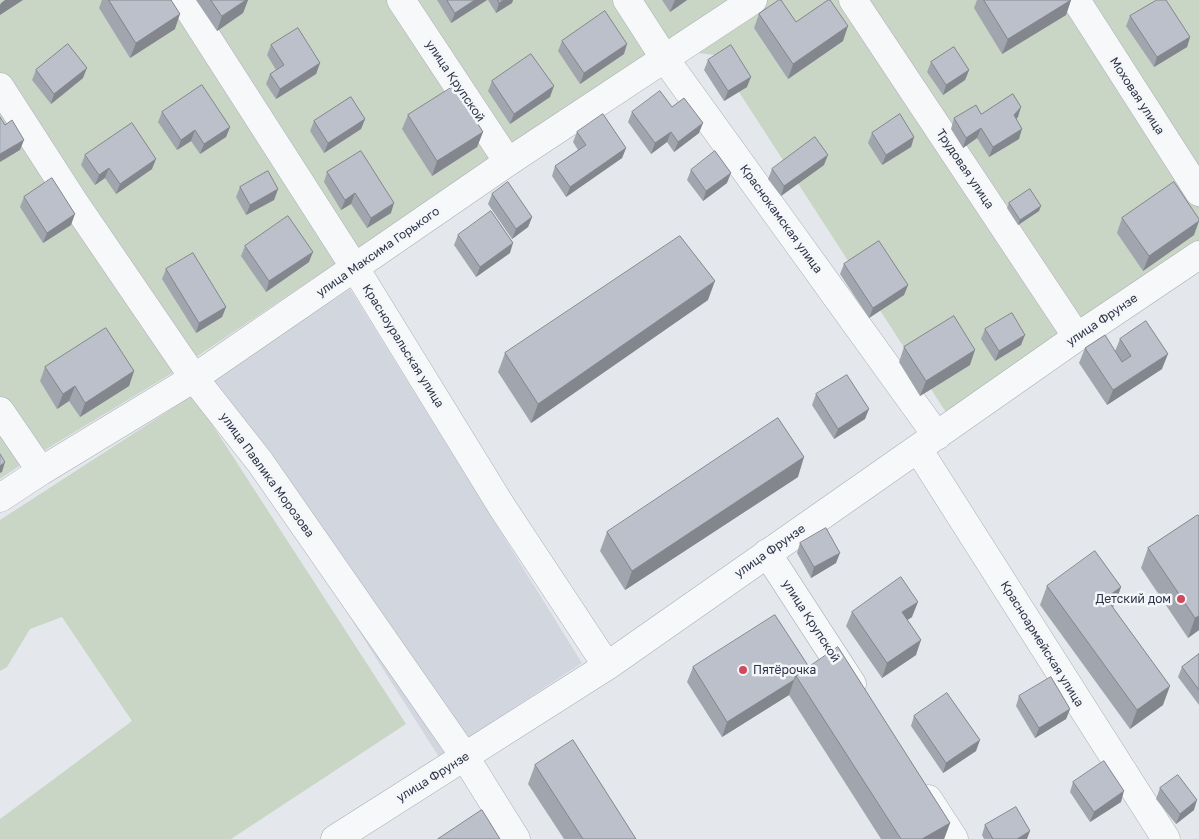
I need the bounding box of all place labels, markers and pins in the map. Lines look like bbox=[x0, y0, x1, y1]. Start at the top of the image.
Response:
place label: Детский дом bbox=[1096, 592, 1171, 606]
marker: Детский дом bbox=[1175, 593, 1187, 605]
place label: Пятёрочка bbox=[753, 663, 816, 677]
marker: Пятёрочка bbox=[737, 664, 749, 676]

